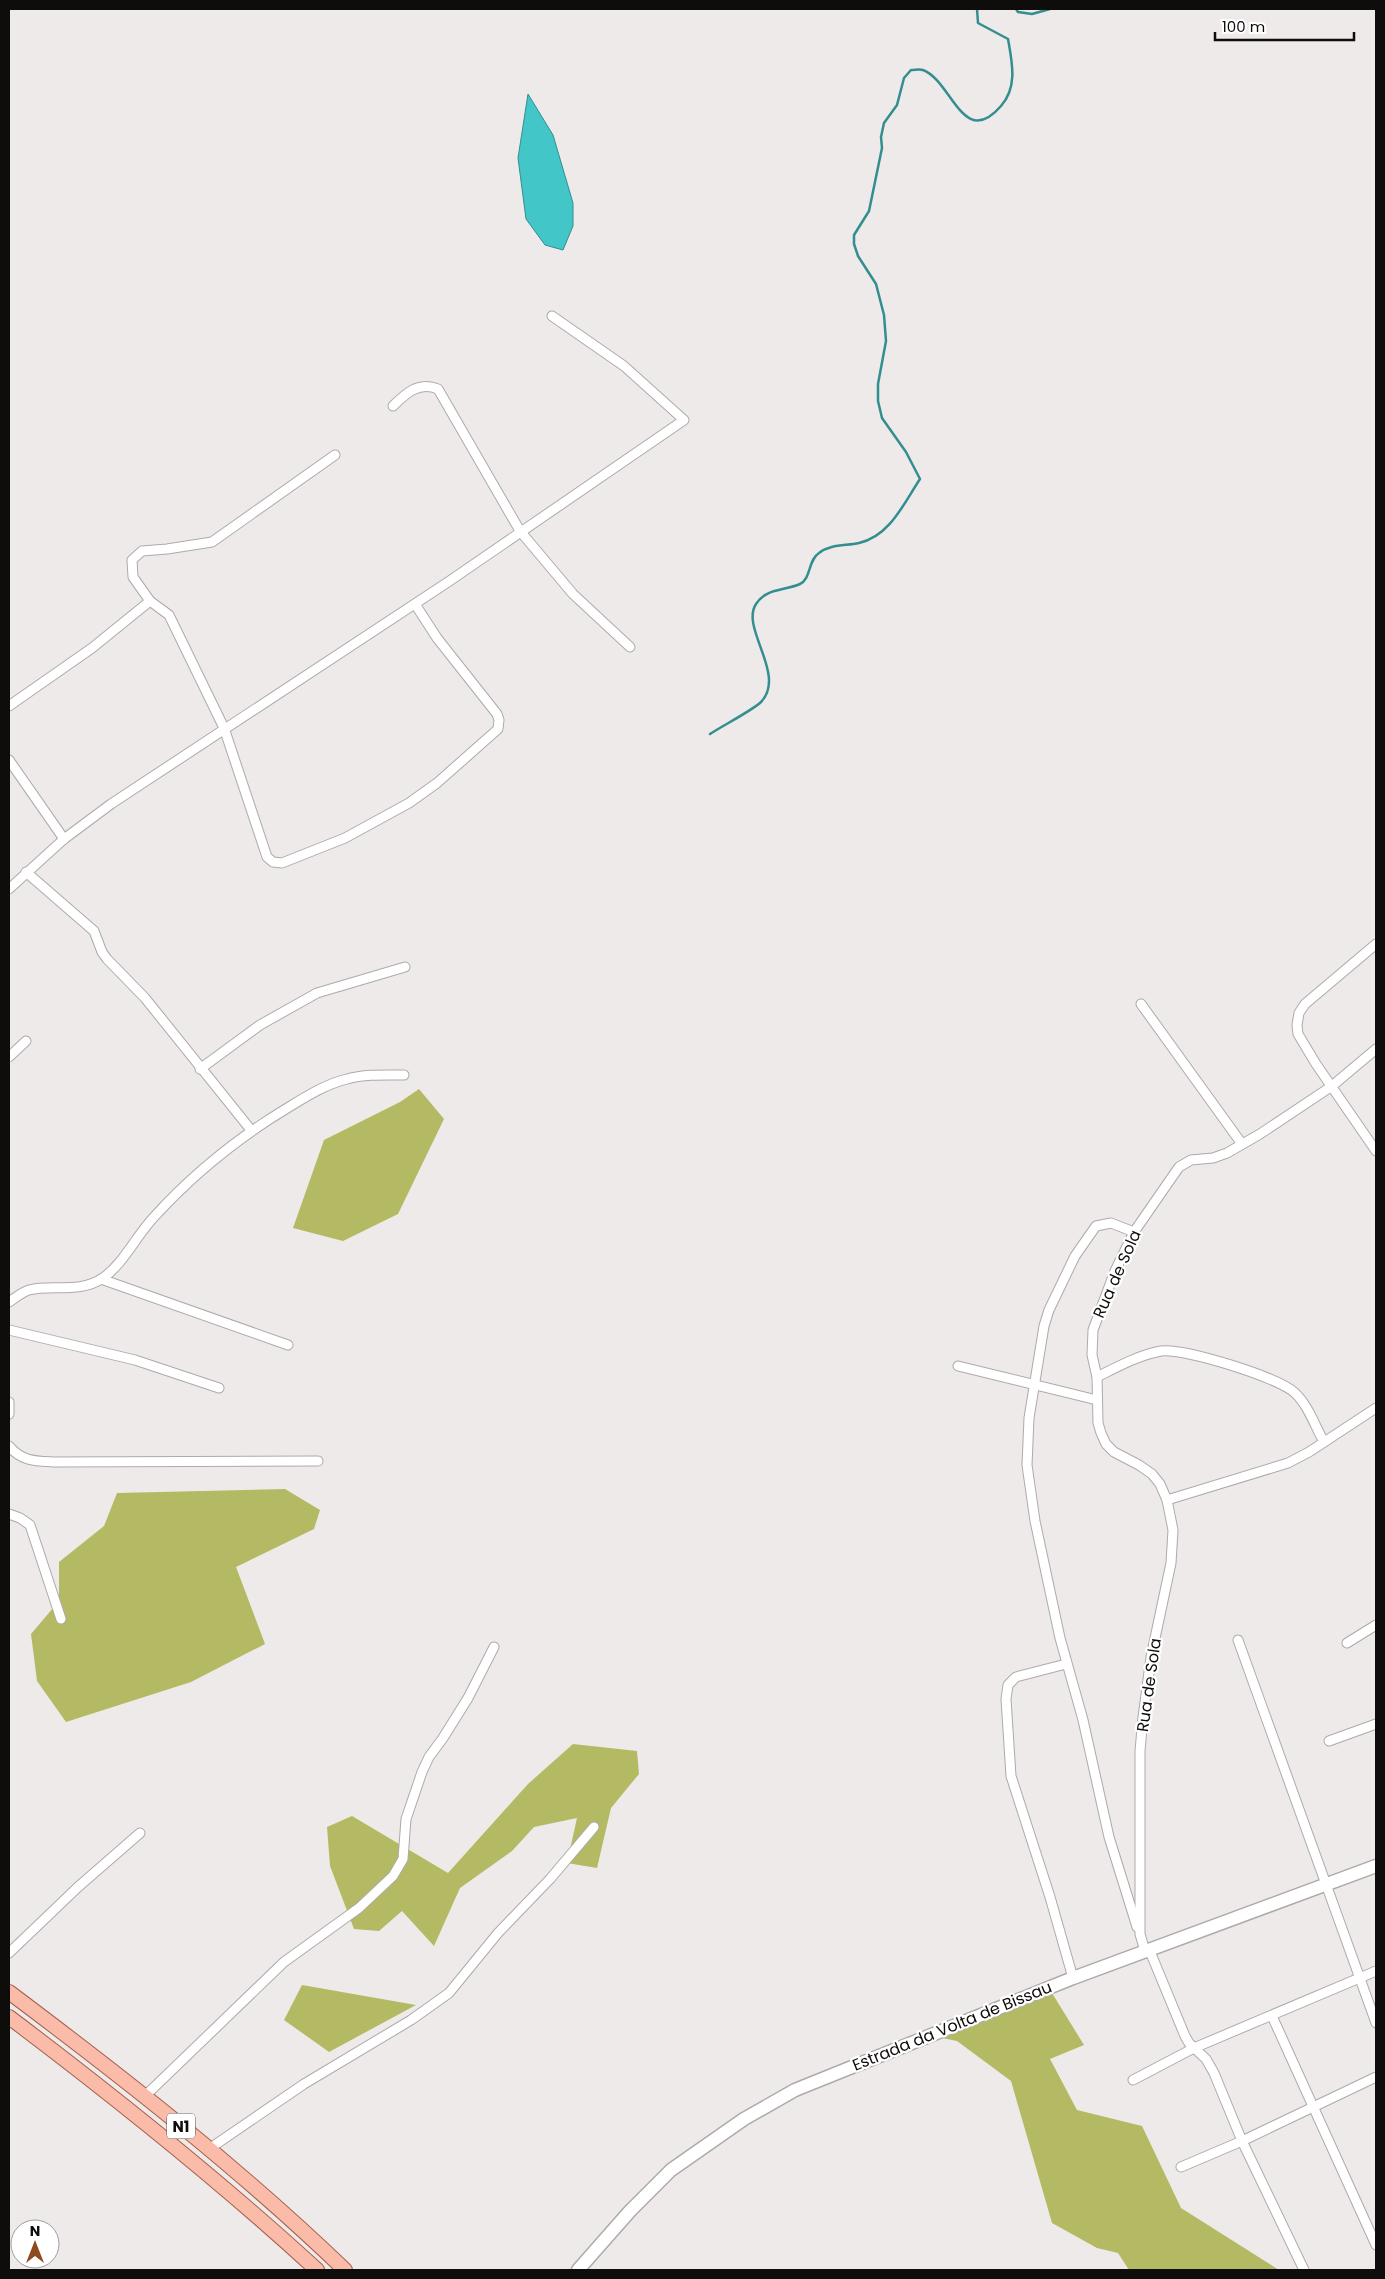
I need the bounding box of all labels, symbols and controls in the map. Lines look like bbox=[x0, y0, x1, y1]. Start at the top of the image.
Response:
scale bar bbox=[1215, 10, 1354, 42]
text: 100 m bbox=[1222, 16, 1265, 37]
street label: Rua de Sola bbox=[1087, 1226, 1147, 1322]
street label: Rua de Sola bbox=[1131, 1637, 1167, 1733]
street label: Estrada da Volta de Bissau bbox=[849, 1975, 1055, 2077]
road number: N1 bbox=[167, 2114, 195, 2138]
north arrow bbox=[10, 2219, 60, 2269]
text: N bbox=[30, 2221, 40, 2241]

